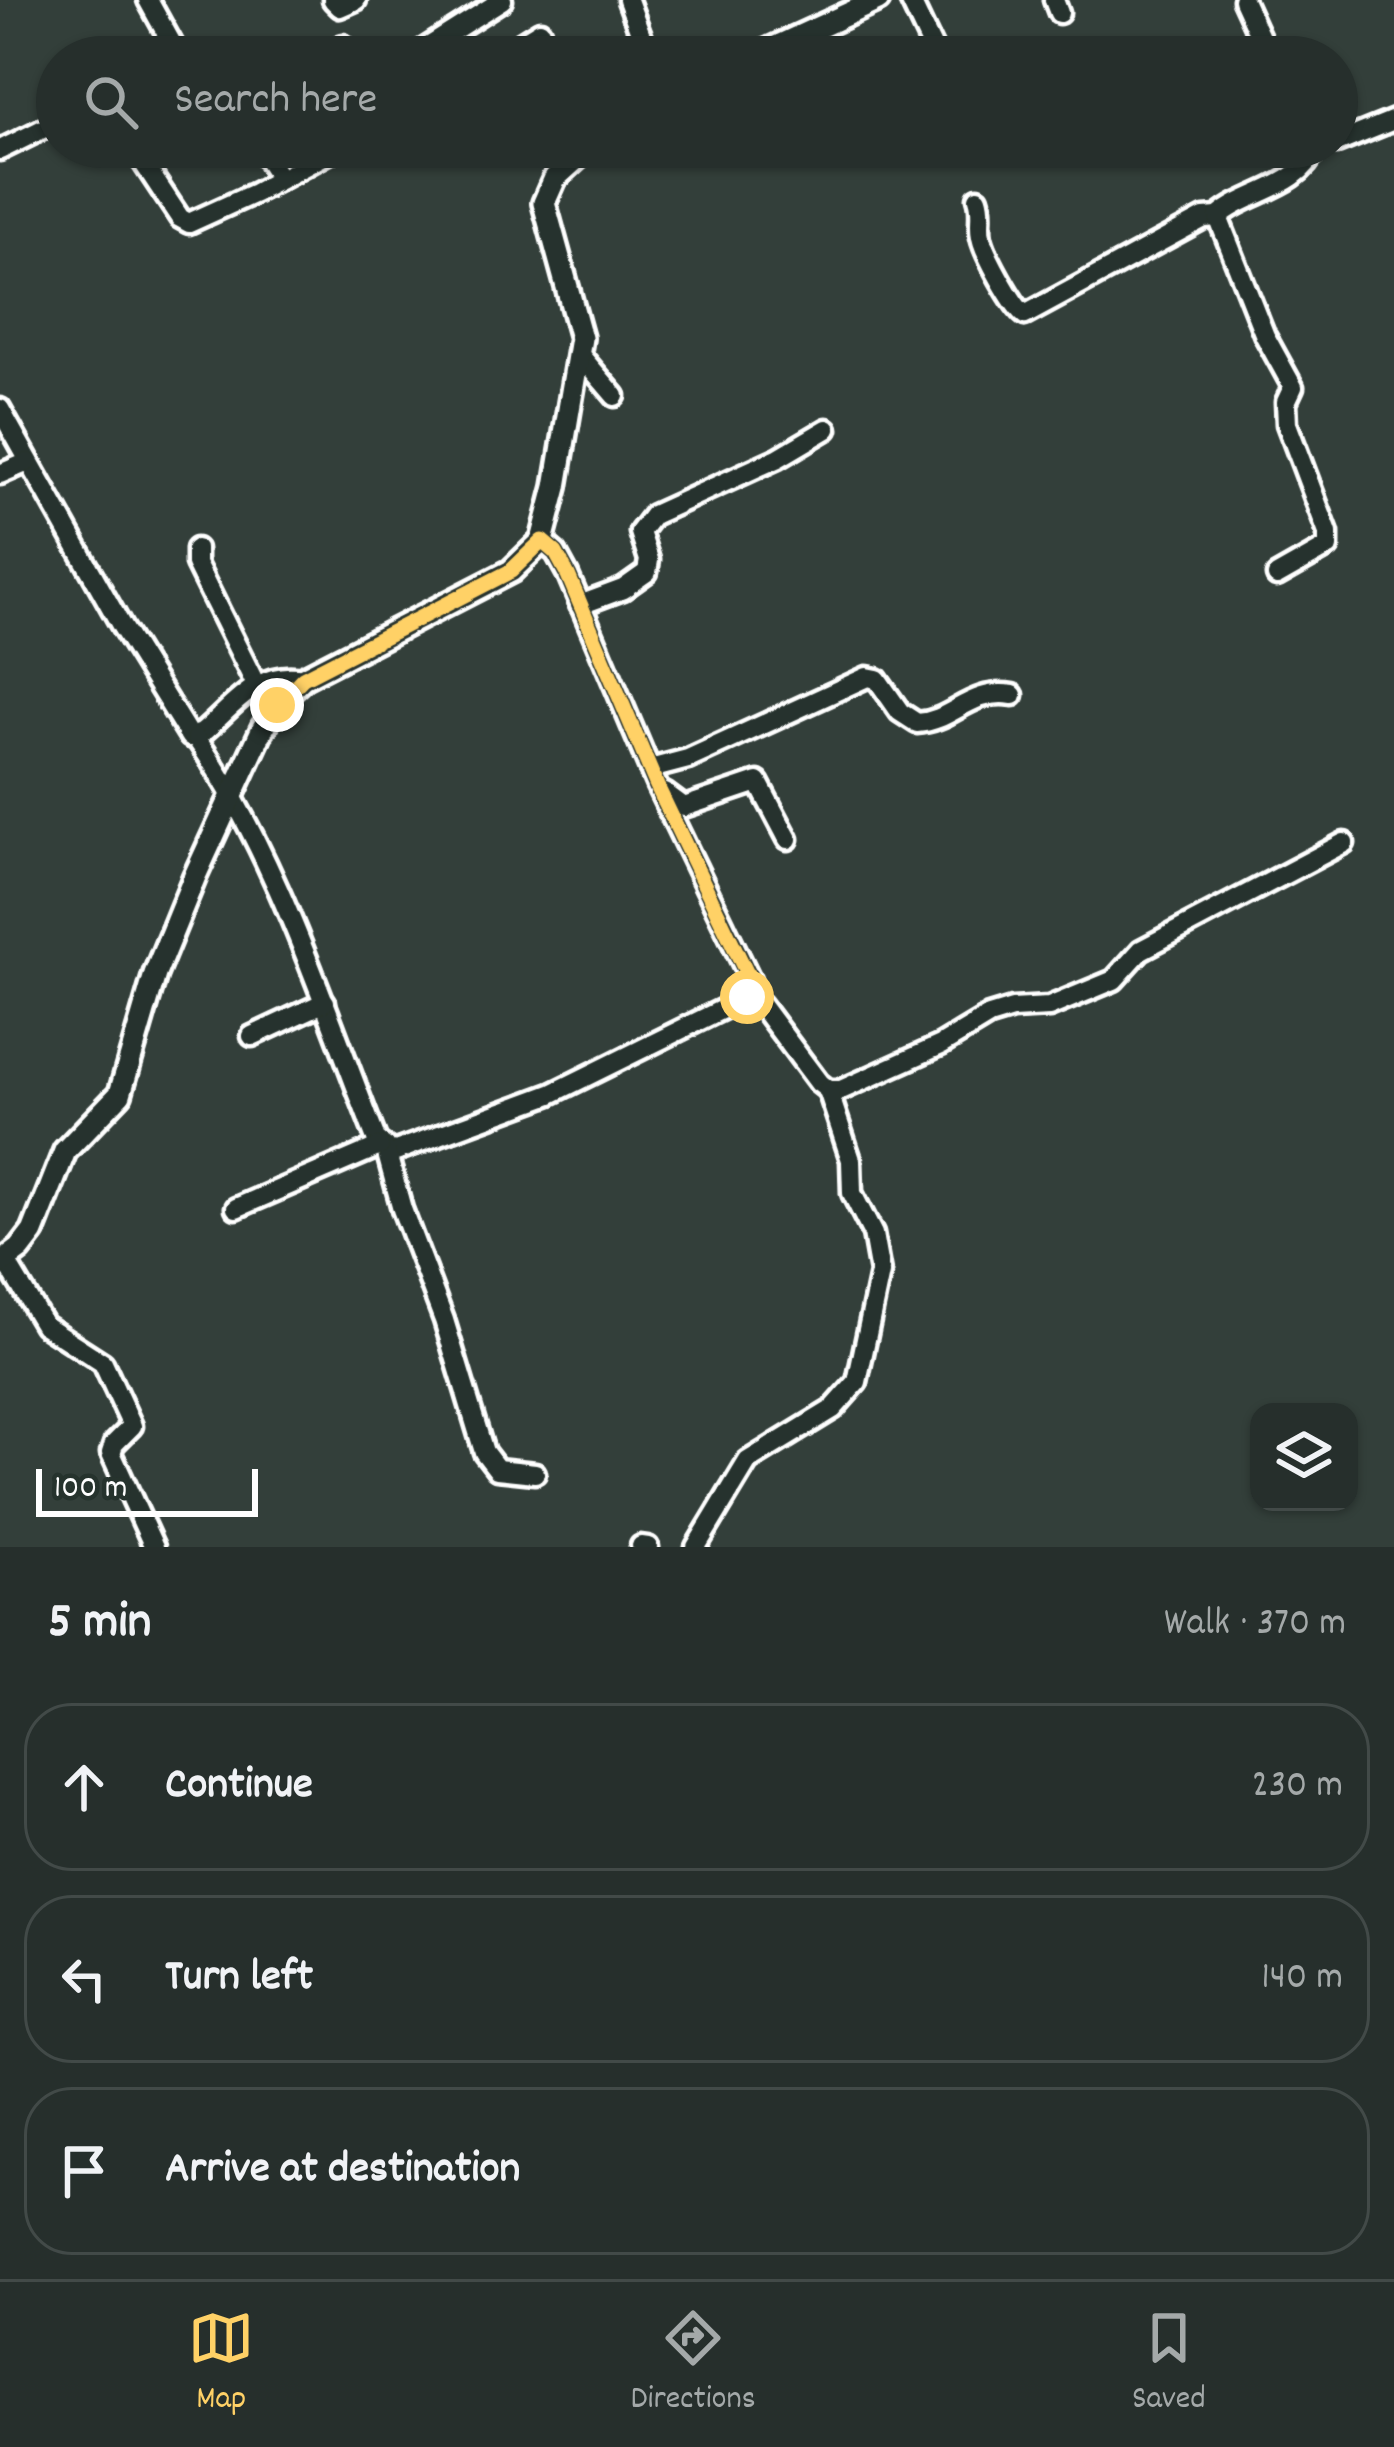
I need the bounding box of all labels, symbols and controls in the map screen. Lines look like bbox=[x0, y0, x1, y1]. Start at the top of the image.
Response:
search box bbox=[36, 36, 1358, 168]
icon: search bbox=[78, 69, 144, 135]
text: Search here bbox=[174, 70, 377, 134]
route end bbox=[250, 678, 304, 732]
route start bbox=[720, 970, 774, 1024]
map controls bbox=[1250, 1403, 1358, 1511]
button: layers bbox=[1250, 1403, 1358, 1511]
scale bar bbox=[36, 1463, 258, 1516]
text: 100 m bbox=[54, 1466, 127, 1513]
text: 5 min bbox=[48, 1589, 151, 1661]
text: Walk · 370 m bbox=[1164, 1598, 1346, 1653]
icon: ahead bbox=[51, 1754, 117, 1820]
text: Continue bbox=[165, 1755, 313, 1819]
text: 230 m bbox=[1252, 1760, 1343, 1815]
icon: left bbox=[51, 1946, 117, 2012]
text: Turn left bbox=[165, 1947, 313, 2011]
text: 140 m bbox=[1261, 1952, 1343, 2007]
icon: arrive bbox=[51, 2138, 117, 2204]
text: Arrive at destination bbox=[165, 2139, 520, 2203]
tab: Map bbox=[188, 2305, 254, 2424]
tab: Directions bbox=[631, 2305, 756, 2424]
tab: Saved bbox=[1132, 2305, 1206, 2424]

